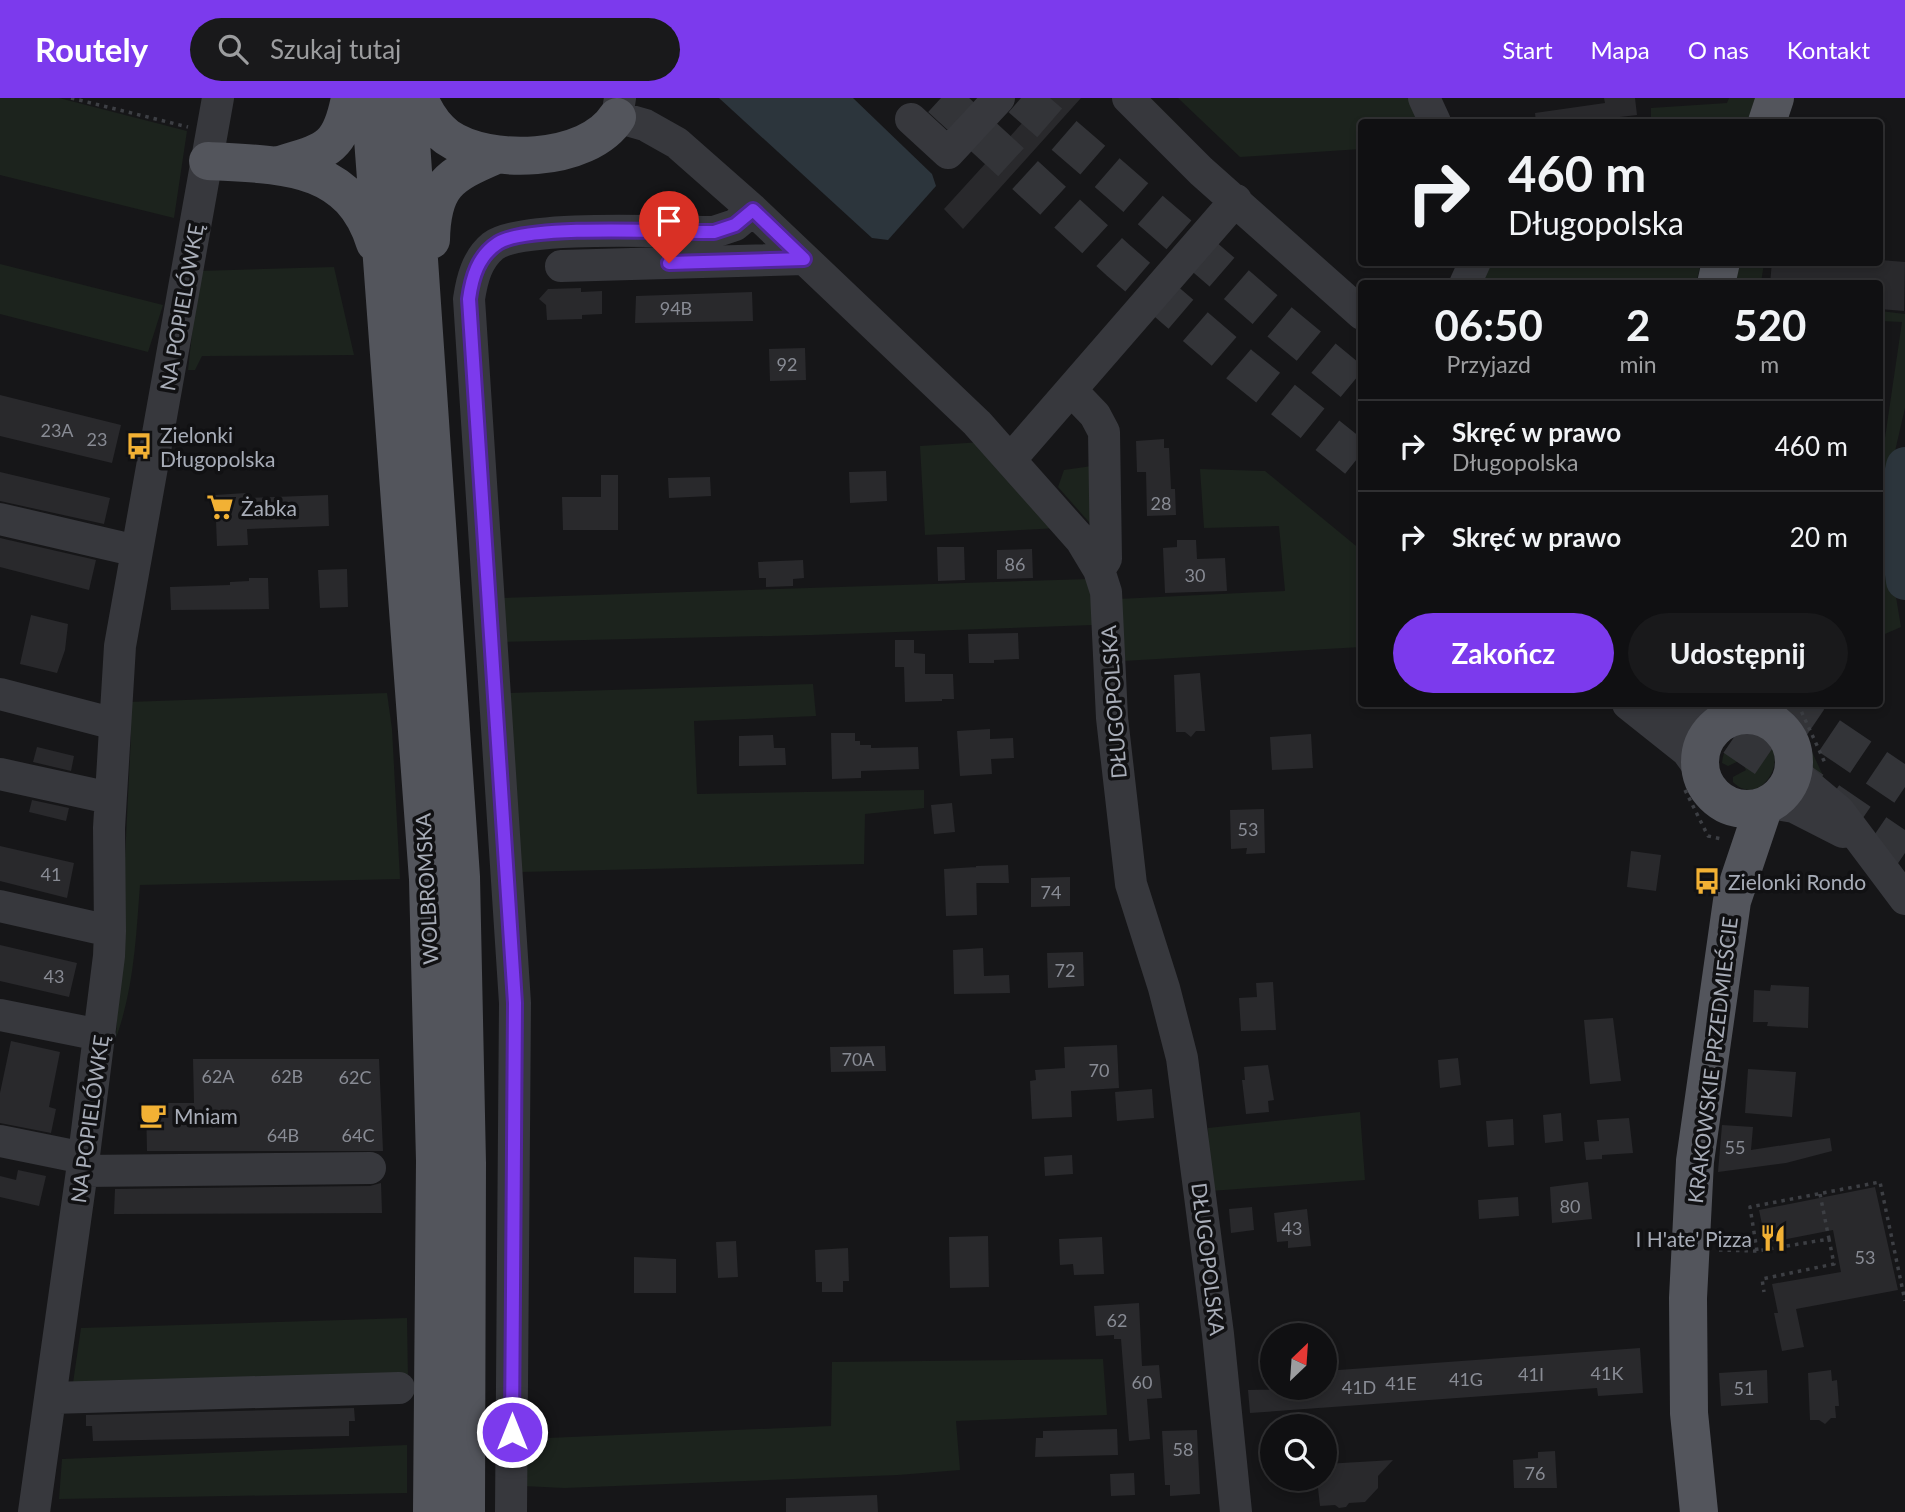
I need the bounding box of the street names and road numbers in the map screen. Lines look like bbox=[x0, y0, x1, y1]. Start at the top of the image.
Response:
street label: NA POPIELÓWKĘ bbox=[154, 221, 208, 393]
street label: DŁUGOPOLSKA bbox=[1095, 624, 1131, 780]
street label: WOLBROMSKA bbox=[410, 812, 442, 965]
street label: KRAKOWSKIE PRZEDMIEŚCIE bbox=[1682, 915, 1742, 1205]
street label: NA POPIELÓWKĘ bbox=[65, 1033, 113, 1205]
street label: DŁUGOPOLSKA bbox=[1187, 1181, 1231, 1338]

